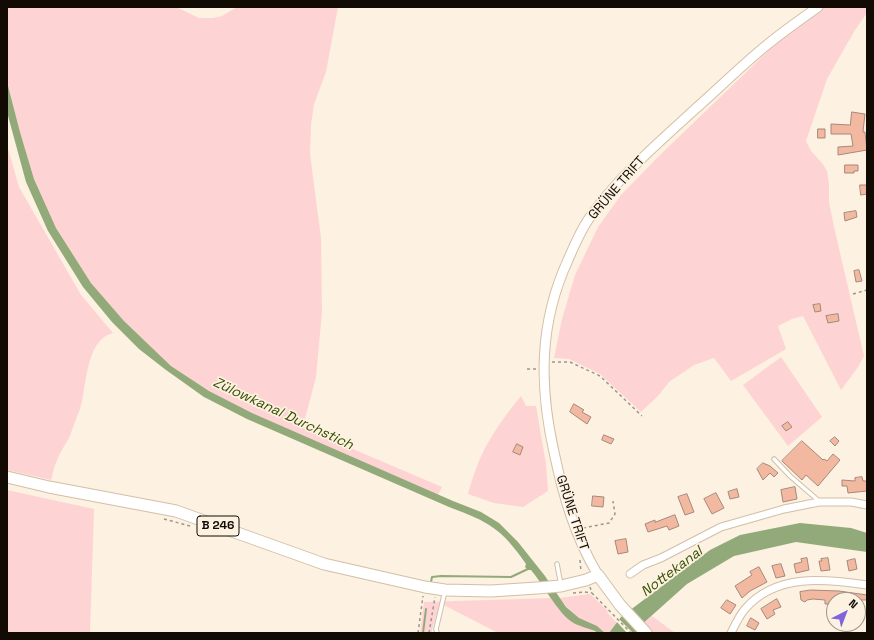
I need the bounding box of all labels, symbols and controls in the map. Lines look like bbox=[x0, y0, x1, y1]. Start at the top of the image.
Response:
street label: GRÜNE TRIFT bbox=[585, 153, 649, 223]
water label: Zülowkanal Durchstich bbox=[210, 374, 356, 454]
street label: GRÜNE TRIFT bbox=[552, 473, 592, 553]
road number: B 246 bbox=[197, 516, 239, 536]
water label: Nottekanal bbox=[638, 543, 706, 601]
north arrow bbox=[826, 592, 866, 632]
text: N bbox=[846, 596, 861, 611]

